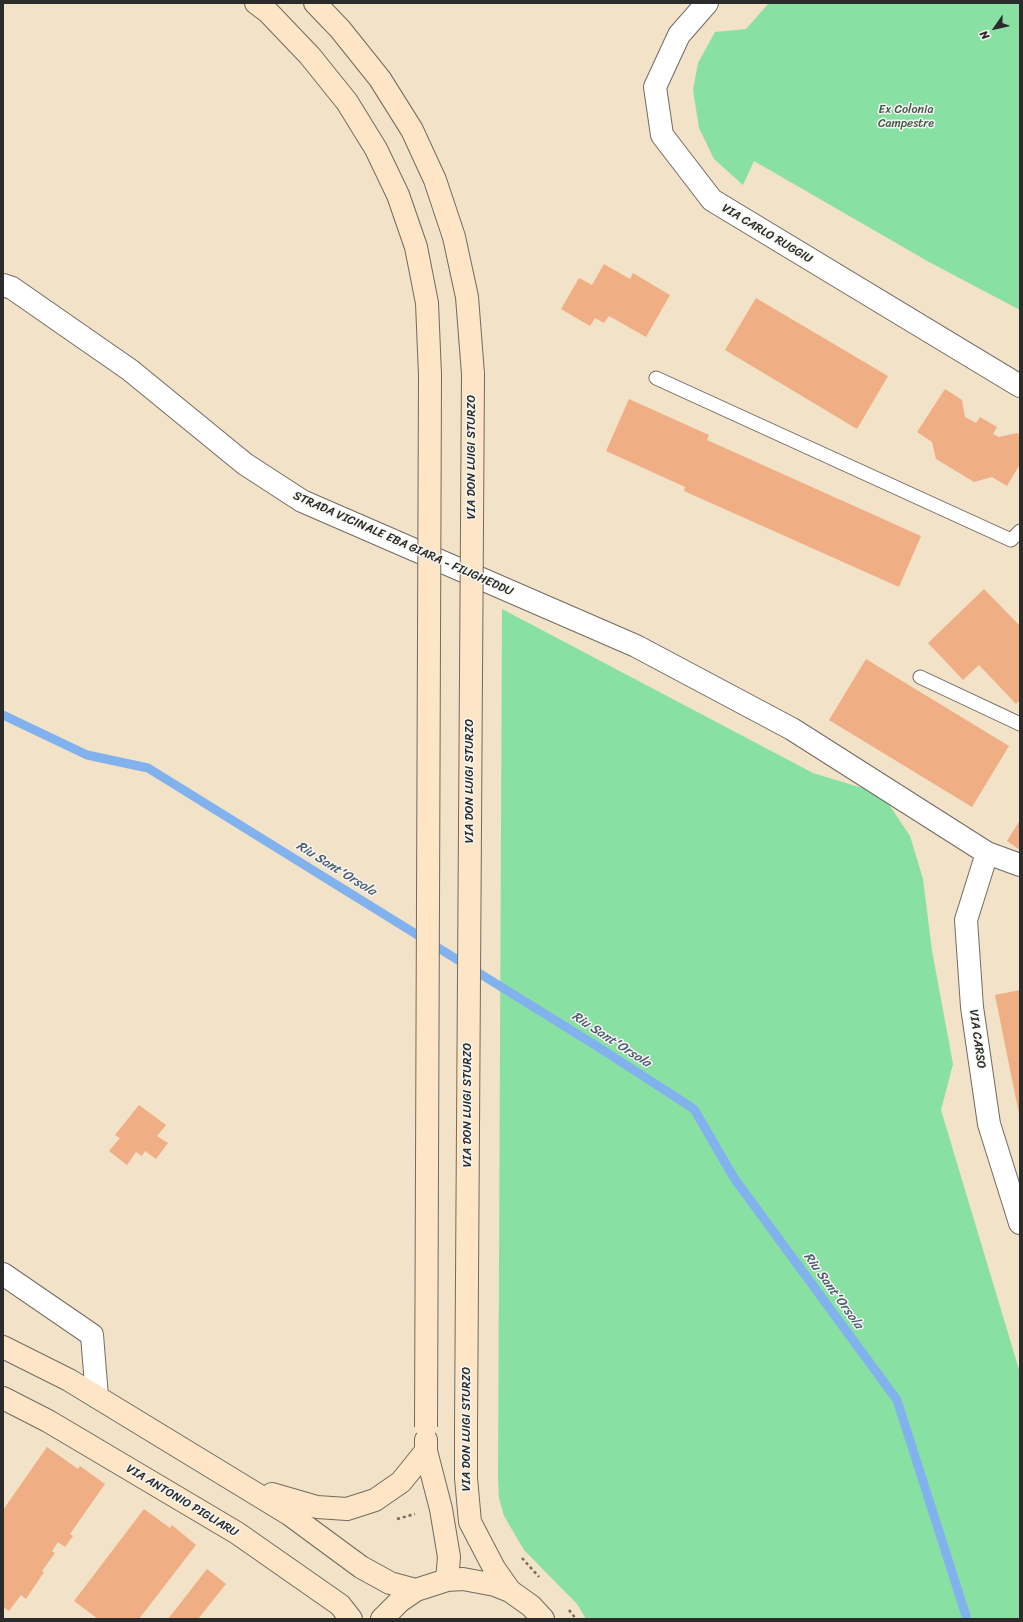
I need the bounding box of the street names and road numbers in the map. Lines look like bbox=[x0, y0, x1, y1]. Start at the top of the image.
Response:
street label: VIA CARLO RUGGIU bbox=[719, 201, 815, 267]
street label: VIA DON LUIGI STURZO bbox=[465, 395, 479, 519]
street label: STRADA VICINALE EBA GIARA - FILIGHEDDU bbox=[291, 489, 515, 599]
street label: VIA DON LUIGI STURZO bbox=[463, 719, 477, 843]
street label: VIA CARSO bbox=[966, 1008, 988, 1070]
street label: VIA DON LUIGI STURZO bbox=[461, 1043, 475, 1167]
street label: VIA DON LUIGI STURZO bbox=[460, 1367, 474, 1491]
street label: VIA ANTONIO PIGLIARU bbox=[123, 1462, 241, 1540]

